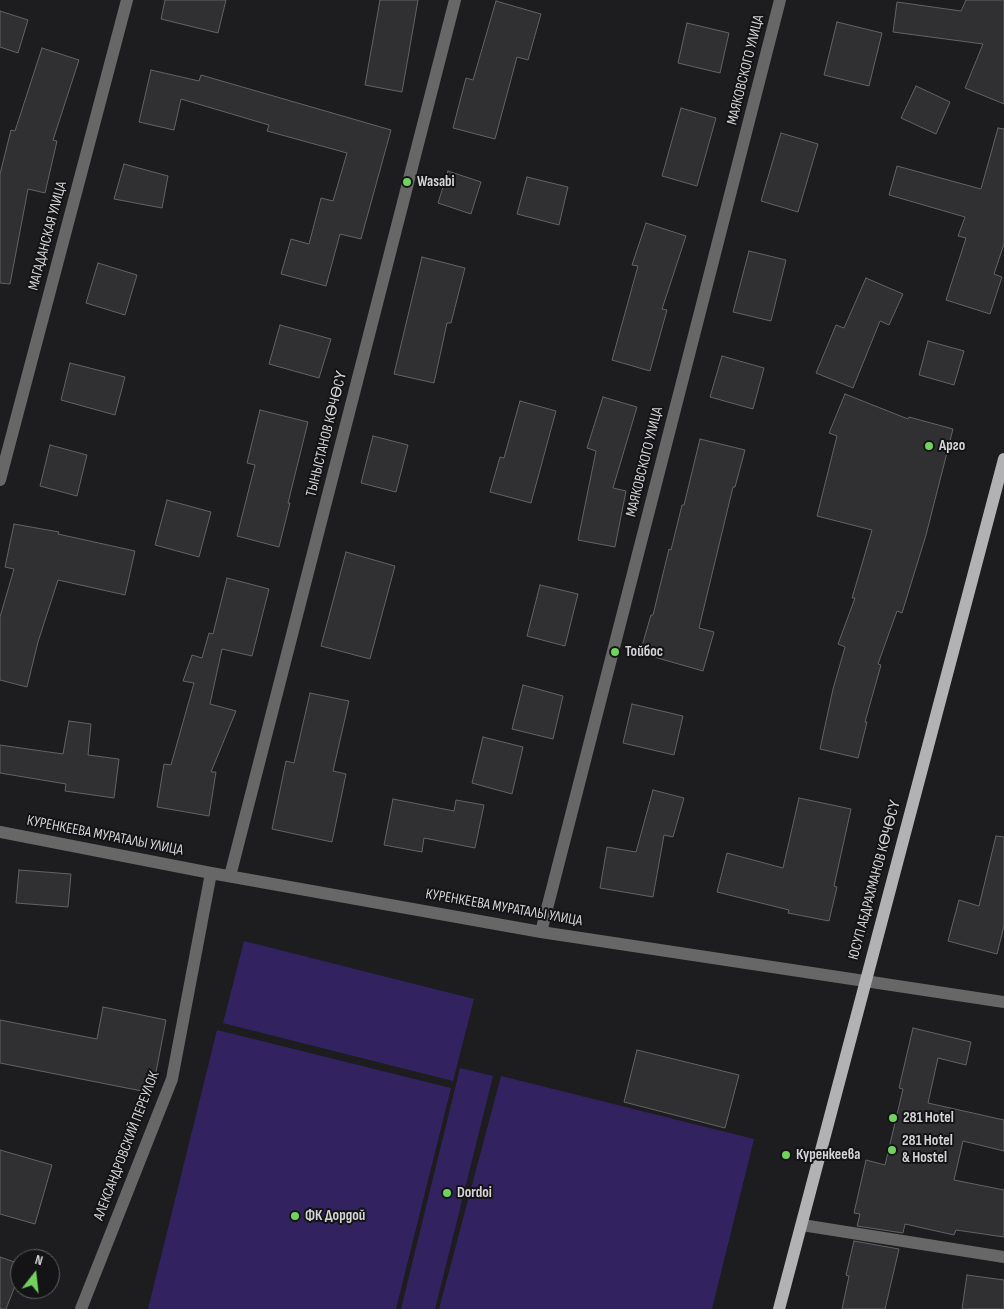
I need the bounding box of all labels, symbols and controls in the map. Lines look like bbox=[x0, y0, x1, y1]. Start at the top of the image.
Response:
street label: МАЯКОВСКОГО УЛИЦА bbox=[724, 13, 768, 127]
place label: Wasabi bbox=[417, 173, 455, 191]
marker: Wasabi bbox=[401, 176, 413, 188]
street label: МАГАДАНСКАЯ УЛИЦА bbox=[25, 180, 71, 292]
street label: ТЫНЫСТАНОВ КӨЧӨСҮ bbox=[303, 369, 351, 499]
street label: МАЯКОВСКОГО УЛИЦА bbox=[623, 405, 667, 519]
place label: Арго bbox=[939, 437, 965, 455]
marker: Арго bbox=[923, 440, 935, 452]
place label: Тойбос bbox=[625, 643, 663, 661]
marker: Тойбос bbox=[609, 646, 621, 658]
street label: ЮСУП АБДРАХМАНОВ КӨЧӨСҮ bbox=[845, 798, 905, 962]
street label: КУРЕНКЕЕВА МУРАТАЛЫ УЛИЦА bbox=[25, 812, 185, 860]
street label: КУРЕНКЕЕВА МУРАТАЛЫ УЛИЦА bbox=[424, 885, 584, 931]
street label: АЛЕКСАНДРОВСКИЙ ПЕРЕУЛОК bbox=[90, 1069, 164, 1223]
place label: 281 Hotel bbox=[903, 1109, 954, 1127]
marker: 281 Hotel bbox=[887, 1112, 899, 1124]
place label: 281 Hotel & Hostel bbox=[902, 1132, 953, 1167]
marker: 281 Hotel & Hostel bbox=[886, 1144, 898, 1156]
place label: Куренкеева bbox=[796, 1146, 860, 1164]
marker: Куренкеева bbox=[780, 1149, 792, 1161]
place label: Dordoi bbox=[457, 1184, 492, 1202]
marker: Dordoi bbox=[441, 1187, 453, 1199]
place label: ФК Дордой bbox=[305, 1207, 365, 1225]
marker: ФК Дордой bbox=[289, 1210, 301, 1222]
north arrow bbox=[10, 1249, 60, 1299]
text: N bbox=[33, 1251, 45, 1269]

